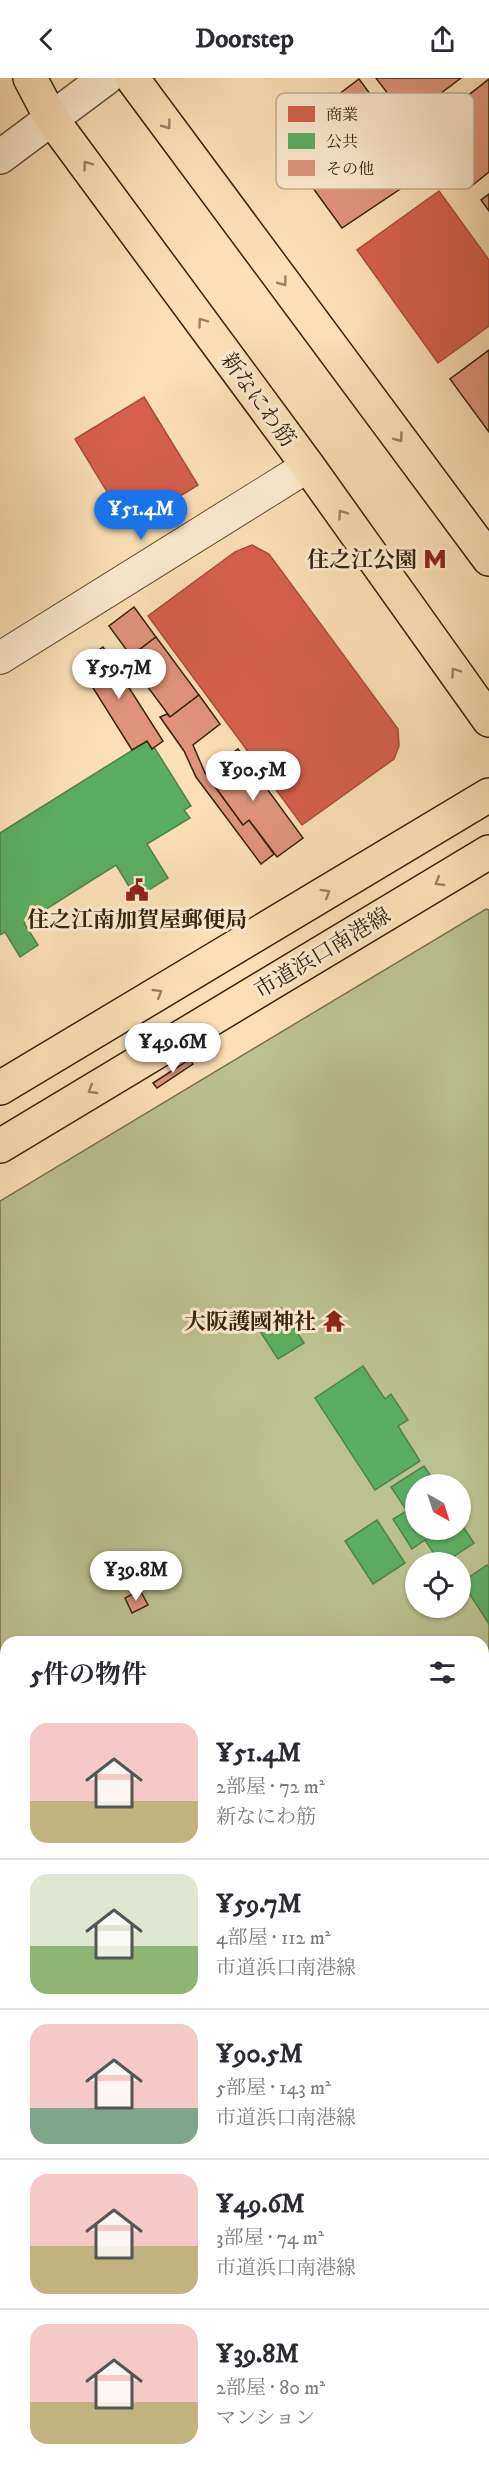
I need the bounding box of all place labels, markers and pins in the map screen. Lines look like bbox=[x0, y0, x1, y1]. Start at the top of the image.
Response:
pin: ¥51.4M bbox=[92, 490, 190, 541]
metro station icon: 住之江公園 bbox=[422, 546, 448, 572]
place label: 住之江公園 bbox=[307, 547, 417, 574]
pin: ¥59.7M bbox=[70, 649, 168, 700]
pin: ¥90.5M bbox=[204, 751, 302, 802]
public building icon: 住之江南加賀屋郵便局 bbox=[124, 877, 150, 903]
place label: 住之江南加賀屋郵便局 bbox=[27, 907, 247, 934]
pin: ¥49.6M bbox=[124, 1023, 222, 1074]
temple icon: 大阪護國神社 bbox=[321, 1308, 347, 1334]
place label: 大阪護國神社 bbox=[184, 1309, 316, 1336]
pin: ¥39.8M bbox=[87, 1551, 185, 1602]

